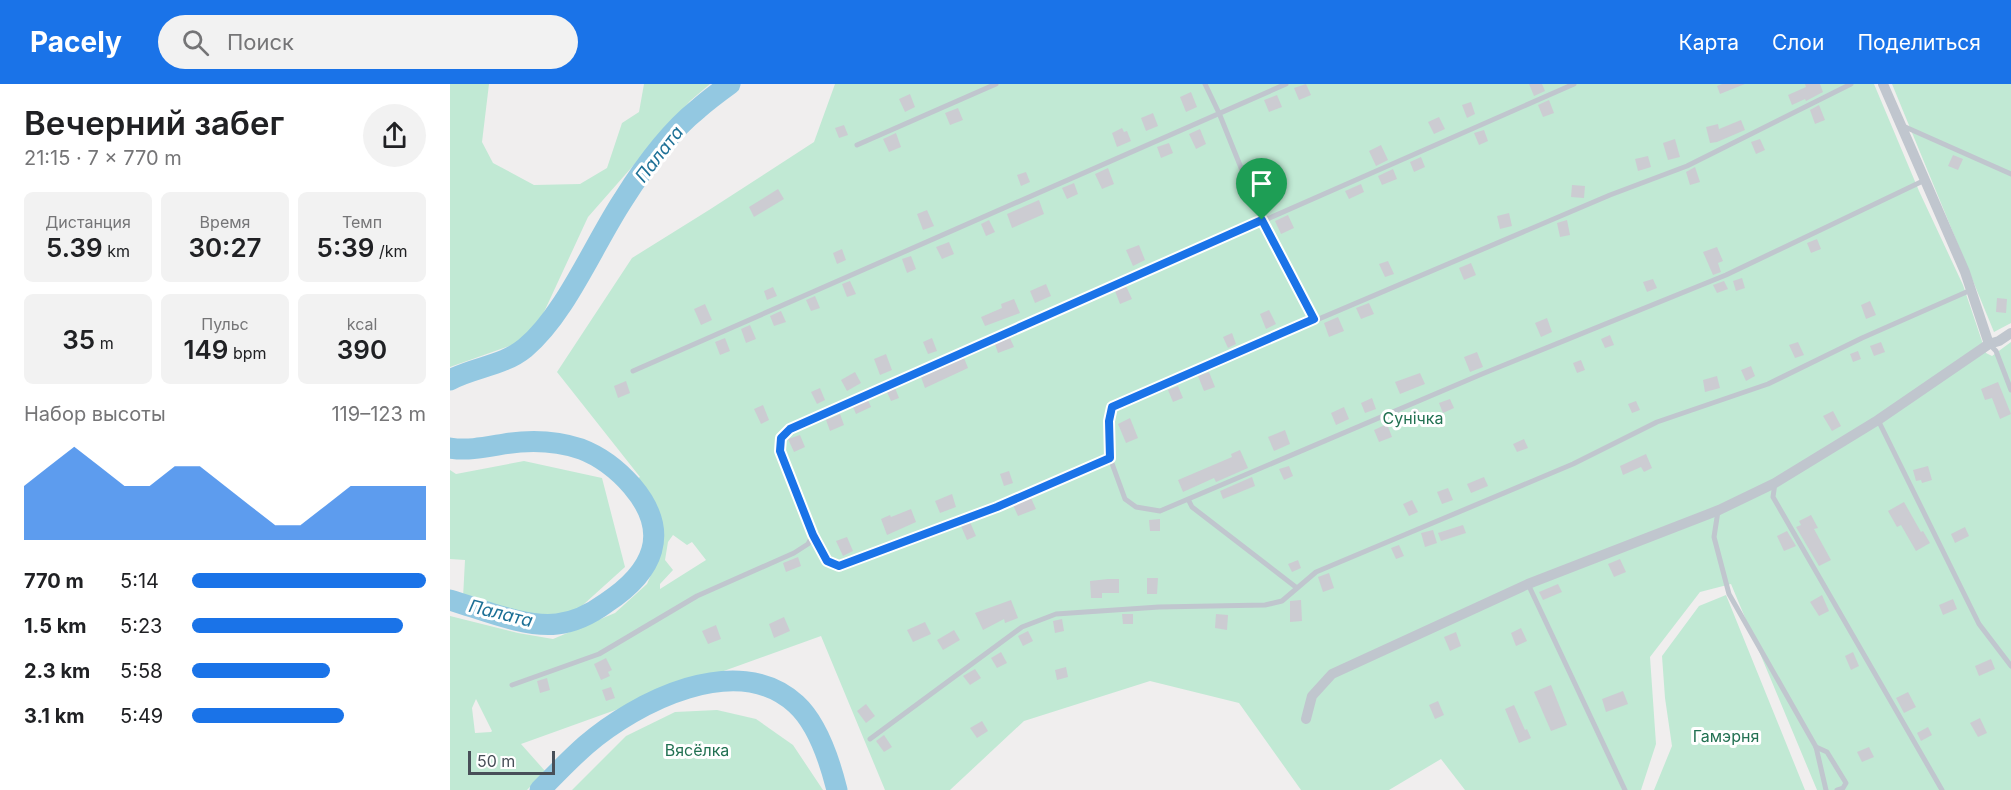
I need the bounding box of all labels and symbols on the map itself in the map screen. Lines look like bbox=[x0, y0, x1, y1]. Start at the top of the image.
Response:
water label: Палата bbox=[631, 122, 687, 186]
pin bbox=[1236, 158, 1287, 220]
park label: Сунічка bbox=[1383, 408, 1443, 428]
water label: Палата bbox=[467, 595, 535, 631]
park label: Гамэрня bbox=[1693, 726, 1759, 746]
park label: Вясёлка bbox=[665, 740, 729, 760]
scale bar bbox=[468, 748, 555, 776]

